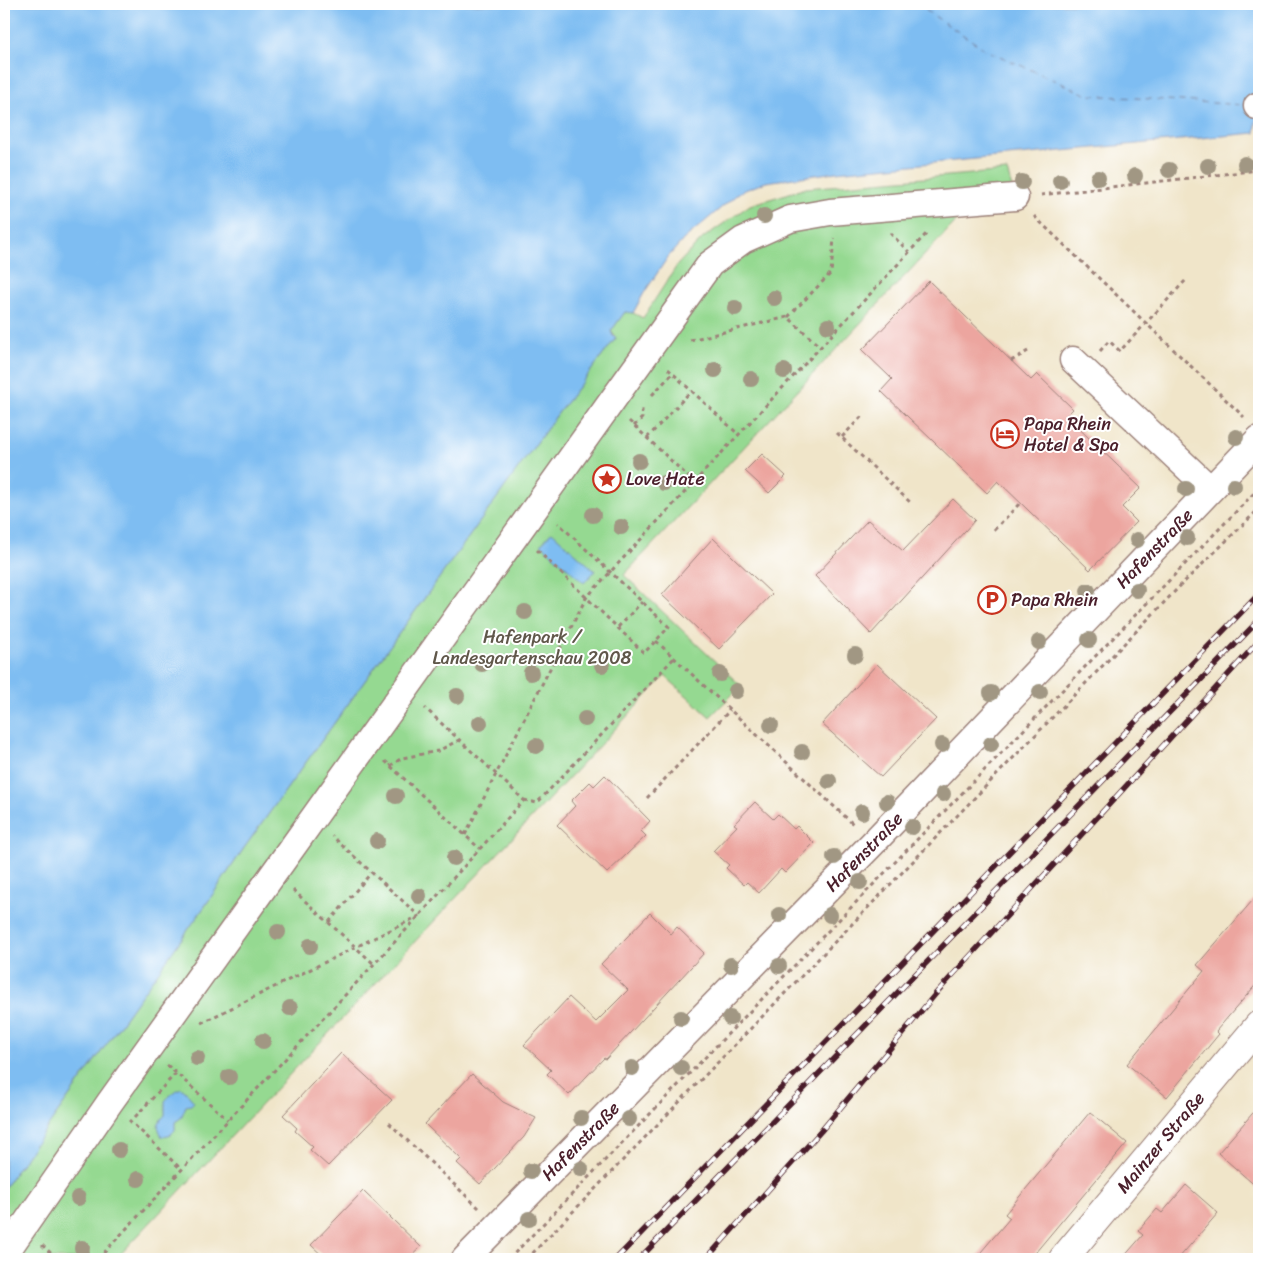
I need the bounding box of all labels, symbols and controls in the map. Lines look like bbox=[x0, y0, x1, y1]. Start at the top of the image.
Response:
place label: Papa Rhein Hotel & Spa bbox=[1024, 408, 1119, 461]
hotel icon: Papa Rhein Hotel & Spa bbox=[990, 419, 1020, 449]
place label: Love Hate bbox=[626, 463, 705, 495]
place icon: Love Hate bbox=[592, 464, 622, 494]
street label: Hafenstraße bbox=[1108, 501, 1201, 596]
place label: Papa Rhein bbox=[1011, 584, 1098, 616]
parking icon: Papa Rhein bbox=[977, 585, 1007, 615]
park label: Hafenpark / Landesgartenschau 2008 bbox=[433, 621, 632, 674]
street label: Hafenstraße bbox=[817, 804, 911, 900]
street label: Mainzer Straße bbox=[1108, 1084, 1213, 1201]
street label: Hafenstraße bbox=[533, 1094, 628, 1189]

